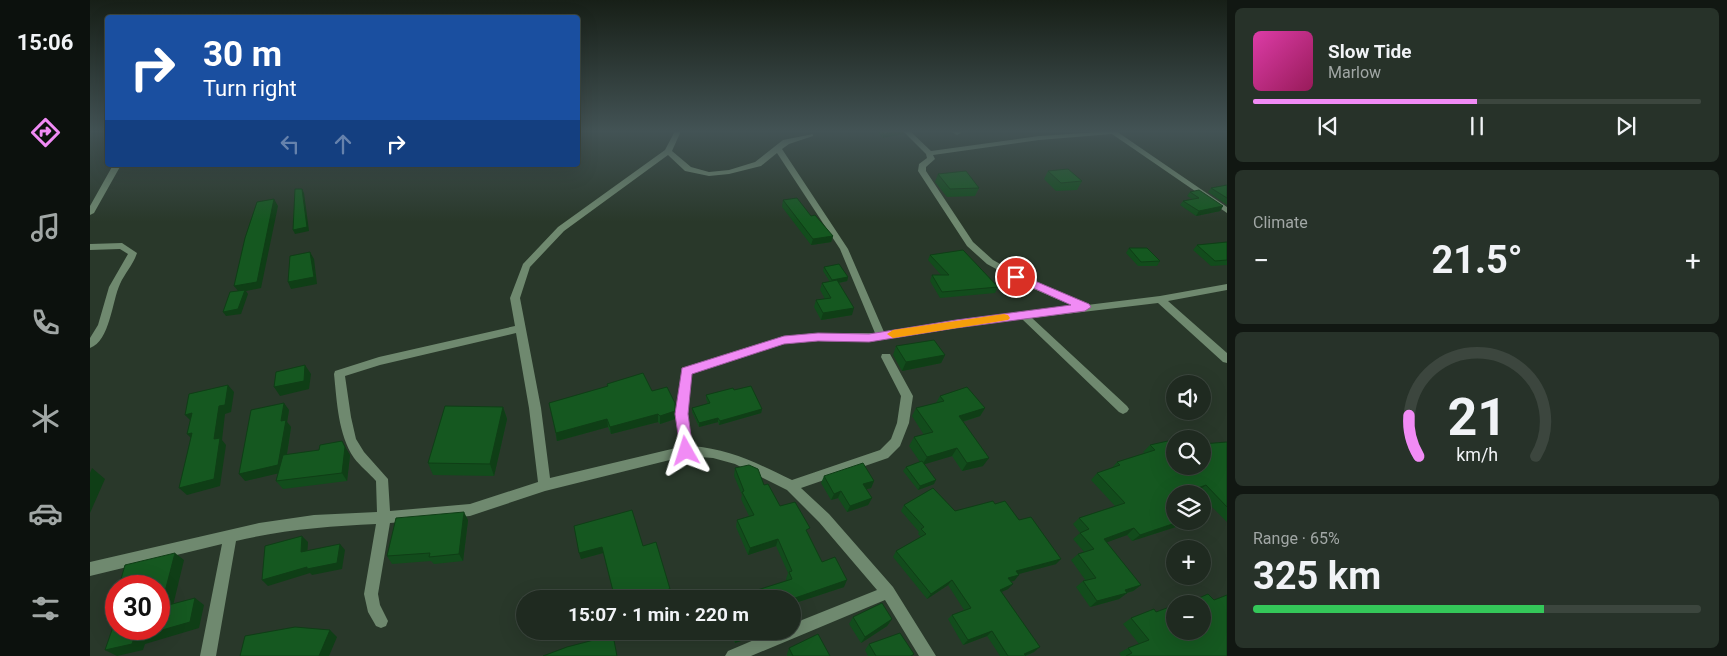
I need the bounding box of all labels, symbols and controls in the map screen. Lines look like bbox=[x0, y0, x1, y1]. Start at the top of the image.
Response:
text: 15:06 bbox=[17, 30, 73, 55]
text: 30 m bbox=[203, 34, 282, 75]
icon: right bbox=[120, 35, 185, 100]
text: Slow Tide bbox=[1328, 40, 1411, 63]
text: Marlow bbox=[1328, 63, 1381, 82]
text: Turn right bbox=[203, 76, 297, 101]
icon: previous bbox=[1314, 112, 1342, 140]
icon: pause bbox=[1463, 112, 1491, 140]
icon: next bbox=[1612, 112, 1640, 140]
icon: directions bbox=[28, 115, 63, 150]
icon: left bbox=[276, 130, 304, 158]
icon: ahead bbox=[329, 130, 357, 158]
icon: right bbox=[382, 130, 410, 158]
icon: music bbox=[28, 210, 63, 245]
text: Climate bbox=[1253, 213, 1308, 232]
text: 21.5° bbox=[1431, 238, 1523, 282]
text: − bbox=[1253, 244, 1269, 277]
text: + bbox=[1685, 244, 1701, 277]
pin bbox=[995, 256, 1037, 298]
icon: arrive bbox=[1002, 263, 1030, 291]
icon: phone bbox=[28, 305, 63, 340]
map controls bbox=[1166, 375, 1211, 640]
button: sound bbox=[1166, 375, 1211, 420]
text: 21 bbox=[1447, 387, 1507, 448]
icon: climate bbox=[28, 401, 63, 436]
position arrow bbox=[659, 424, 711, 476]
button: search bbox=[1166, 430, 1211, 475]
text: km/h bbox=[1456, 444, 1498, 465]
button: layers bbox=[1166, 485, 1211, 530]
icon: car bbox=[28, 496, 63, 531]
text: Range · 65% bbox=[1253, 529, 1340, 548]
button: + bbox=[1166, 540, 1211, 585]
text: 325 km bbox=[1253, 554, 1381, 598]
speed limit sign: 30 bbox=[105, 575, 170, 640]
icon: filters bbox=[28, 591, 63, 626]
button: − bbox=[1166, 595, 1211, 640]
text: 15:07 · 1 min · 220 m bbox=[568, 603, 749, 626]

